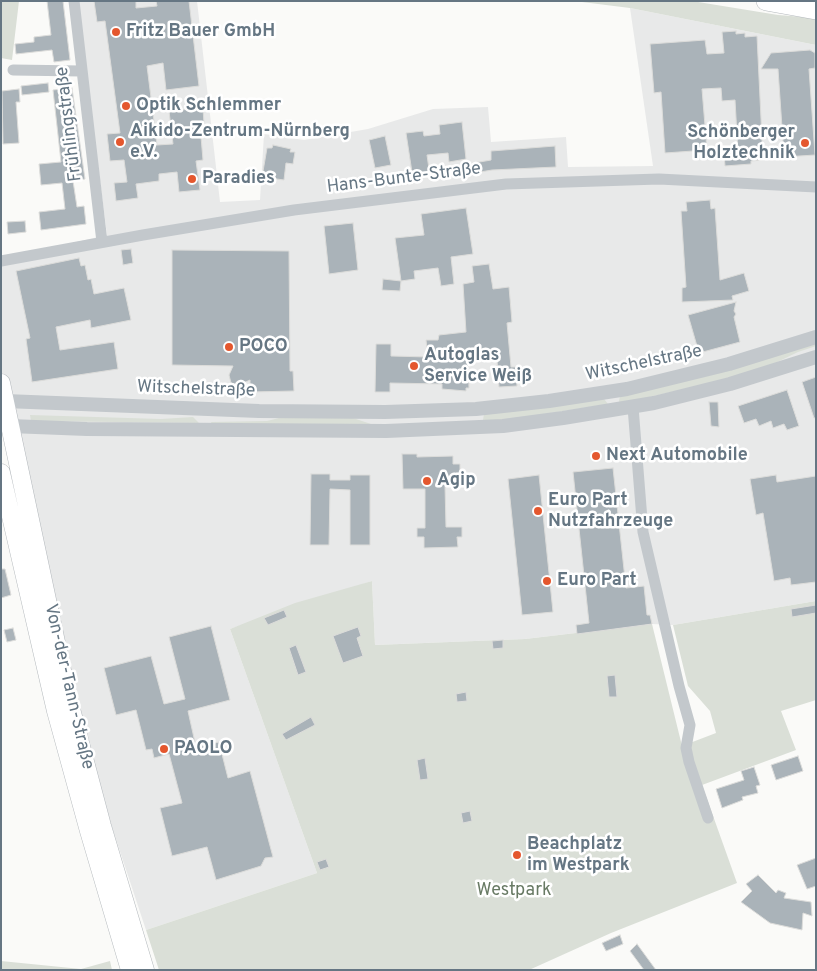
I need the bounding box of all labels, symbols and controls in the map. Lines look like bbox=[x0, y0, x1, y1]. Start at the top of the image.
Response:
place label: Fritz Bauer GmbH bbox=[126, 21, 275, 43]
marker: Fritz Bauer GmbH bbox=[110, 26, 122, 38]
street label: Frühlingstraße bbox=[52, 65, 88, 183]
place label: Optik Schlemmer bbox=[136, 95, 281, 117]
marker: Optik Schlemmer bbox=[120, 100, 132, 112]
place label: Aikido-Zentrum-Nürnberg e.V. bbox=[130, 121, 350, 163]
place label: Schönberger Holztechnik bbox=[687, 122, 795, 164]
marker: Aikido-Zentrum-Nürnberg e.V. bbox=[114, 136, 126, 148]
marker: Schönberger Holztechnik bbox=[799, 137, 811, 149]
street label: Hans-Bunte-Straße bbox=[326, 159, 482, 199]
place label: Paradies bbox=[202, 168, 275, 190]
marker: Paradies bbox=[186, 173, 198, 185]
place label: POCO bbox=[239, 336, 288, 358]
marker: POCO bbox=[223, 341, 235, 353]
street label: Witschelstraße bbox=[584, 341, 704, 387]
place label: Autoglas Service Weiß bbox=[424, 345, 532, 388]
marker: Autoglas Service Weiß bbox=[408, 360, 420, 372]
street label: Witschelstraße bbox=[136, 377, 256, 403]
place label: Next Automobile bbox=[606, 445, 748, 467]
marker: Next Automobile bbox=[590, 450, 602, 462]
place label: Agip bbox=[437, 470, 476, 492]
marker: Agip bbox=[421, 475, 433, 487]
place label: Euro Part Nutzfahrzeuge bbox=[548, 490, 673, 532]
marker: Euro Part Nutzfahrzeuge bbox=[532, 505, 544, 517]
place label: Euro Part bbox=[557, 570, 637, 592]
marker: Euro Part bbox=[541, 575, 553, 587]
street label: Von-der-Tann-Straße bbox=[38, 602, 98, 772]
place label: PAOLO bbox=[174, 738, 232, 760]
marker: PAOLO bbox=[158, 743, 170, 755]
place label: Beachplatz im Westpark bbox=[527, 834, 630, 876]
marker: Beachplatz im Westpark bbox=[511, 849, 523, 861]
park label: Westpark bbox=[476, 880, 552, 902]

